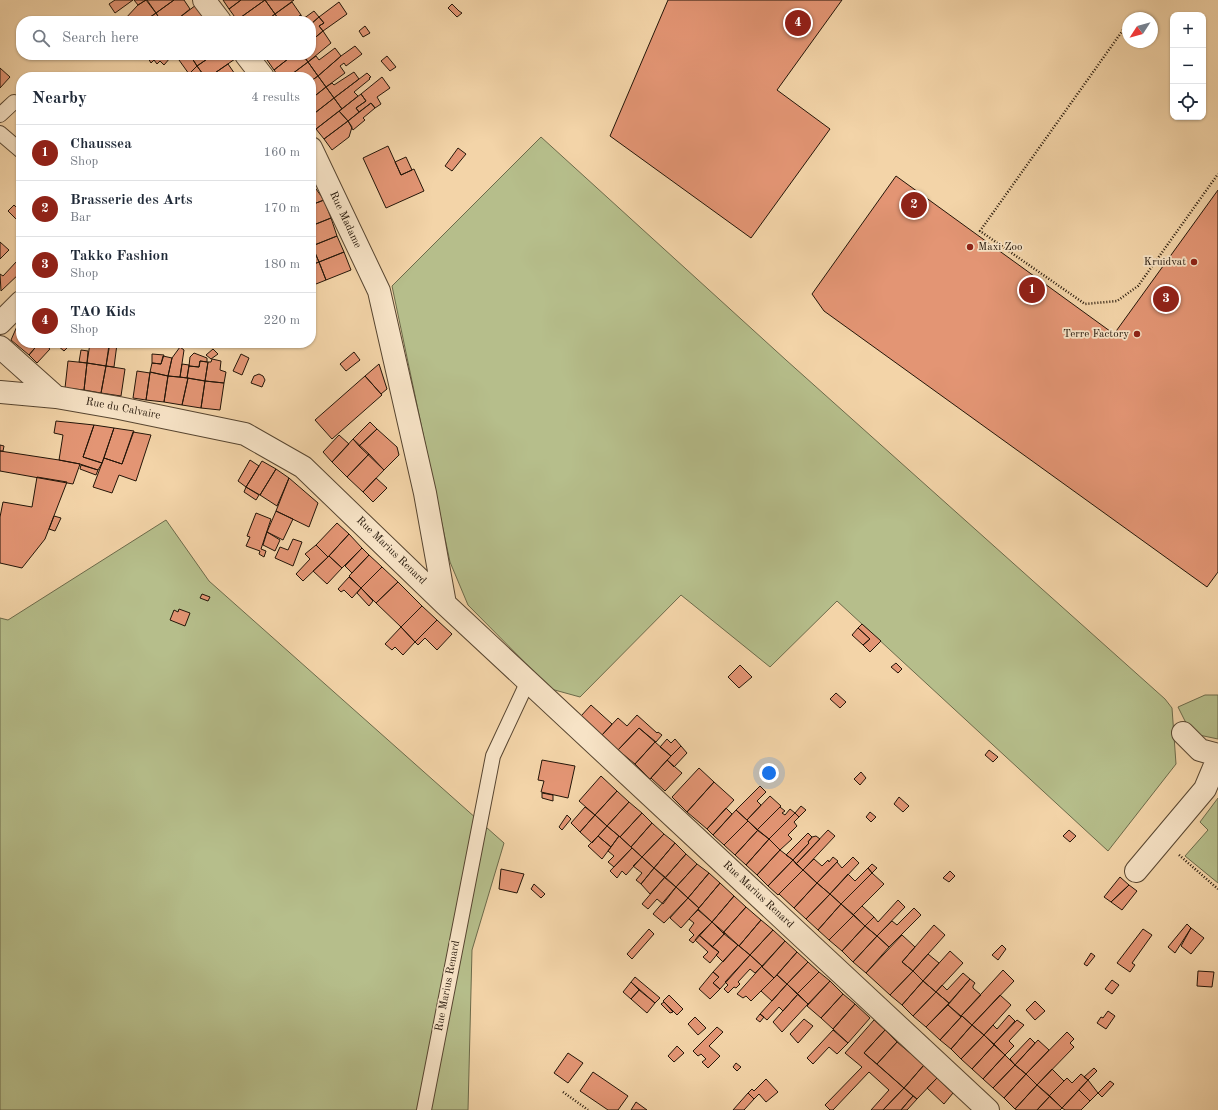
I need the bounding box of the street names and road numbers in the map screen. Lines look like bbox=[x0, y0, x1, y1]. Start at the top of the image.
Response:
street label: Rue Madame bbox=[327, 190, 363, 250]
street label: Rue du Calvaire bbox=[85, 396, 161, 422]
street label: Rue Marius Renard bbox=[354, 515, 428, 587]
street label: Rue Marius Renard bbox=[720, 859, 796, 931]
street label: Rue Marius Renard bbox=[434, 939, 462, 1032]

